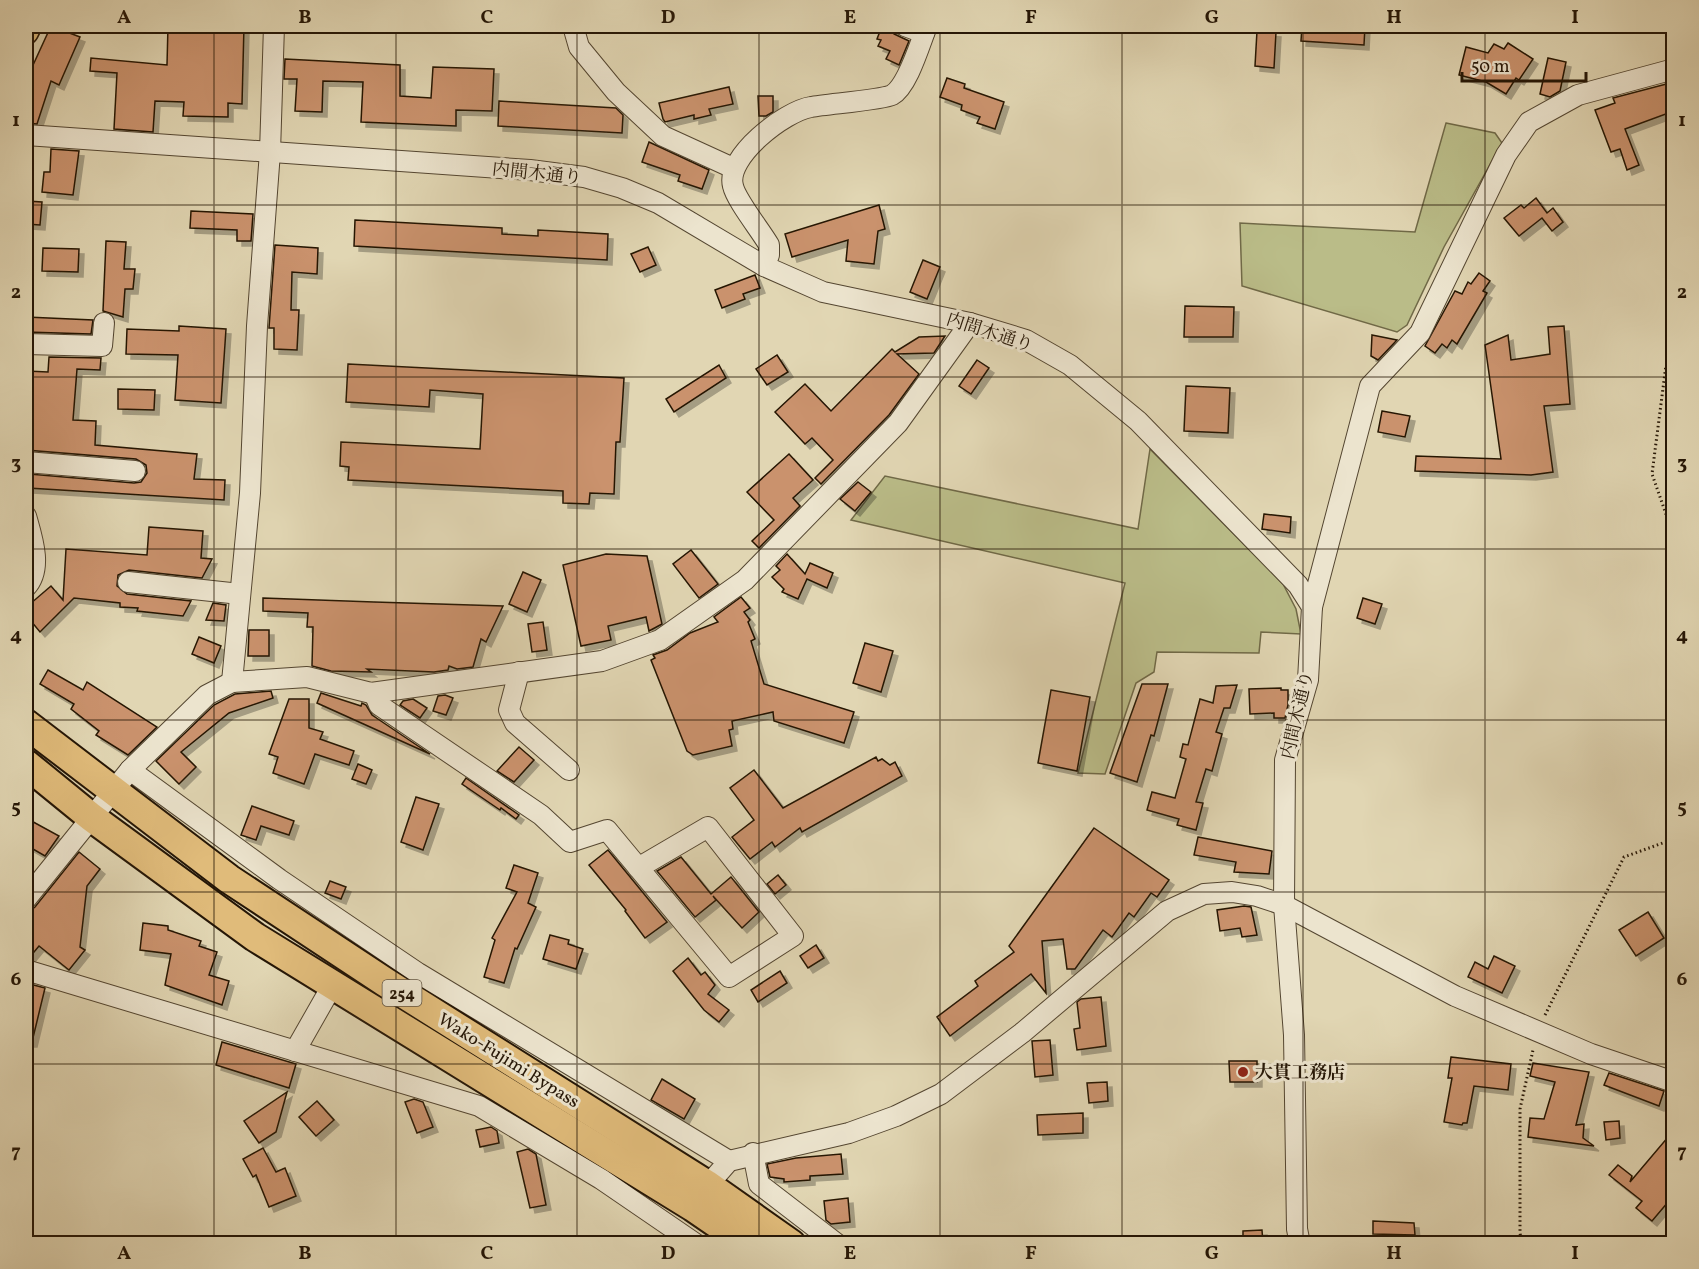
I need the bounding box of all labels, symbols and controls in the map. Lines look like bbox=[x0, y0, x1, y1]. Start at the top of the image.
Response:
text: A bbox=[117, 4, 131, 32]
text: B bbox=[298, 4, 312, 32]
text: C bbox=[481, 4, 494, 32]
text: D bbox=[661, 4, 675, 32]
text: E bbox=[844, 4, 856, 32]
text: F bbox=[1025, 4, 1037, 32]
text: G bbox=[1205, 4, 1219, 32]
text: H bbox=[1386, 4, 1402, 32]
text: I bbox=[1571, 4, 1579, 32]
scale bar bbox=[1462, 45, 1586, 83]
text: 50 m bbox=[1471, 55, 1510, 80]
text: 1 bbox=[12, 107, 20, 135]
text: 1 bbox=[1678, 107, 1686, 135]
street label: 内間木通り bbox=[491, 157, 583, 192]
text: 2 bbox=[11, 279, 21, 307]
text: 2 bbox=[1677, 279, 1687, 307]
street label: 内間木通り bbox=[943, 308, 1036, 359]
text: 3 bbox=[11, 450, 21, 478]
text: 3 bbox=[1677, 450, 1687, 478]
text: 4 bbox=[10, 622, 22, 650]
text: 4 bbox=[1676, 622, 1688, 650]
street label: 内間木通り bbox=[1276, 669, 1321, 762]
text: 5 bbox=[11, 794, 21, 822]
text: 5 bbox=[1677, 794, 1687, 822]
text: 6 bbox=[11, 966, 22, 994]
text: 6 bbox=[1677, 966, 1688, 994]
road number: 254 bbox=[382, 980, 422, 1006]
street label: Wako-Fujimi Bypass bbox=[433, 1008, 584, 1115]
place label: 大貫工務店 bbox=[1255, 1061, 1345, 1086]
marker: 大貫工務店 bbox=[1236, 1065, 1250, 1079]
text: 7 bbox=[11, 1138, 21, 1166]
text: 7 bbox=[1677, 1138, 1687, 1166]
text: A bbox=[117, 1240, 131, 1268]
text: B bbox=[298, 1240, 312, 1268]
text: C bbox=[481, 1240, 494, 1268]
text: D bbox=[661, 1240, 675, 1268]
text: E bbox=[844, 1240, 856, 1268]
text: F bbox=[1025, 1240, 1037, 1268]
text: G bbox=[1205, 1240, 1219, 1268]
text: H bbox=[1386, 1240, 1402, 1268]
text: I bbox=[1571, 1240, 1579, 1268]

